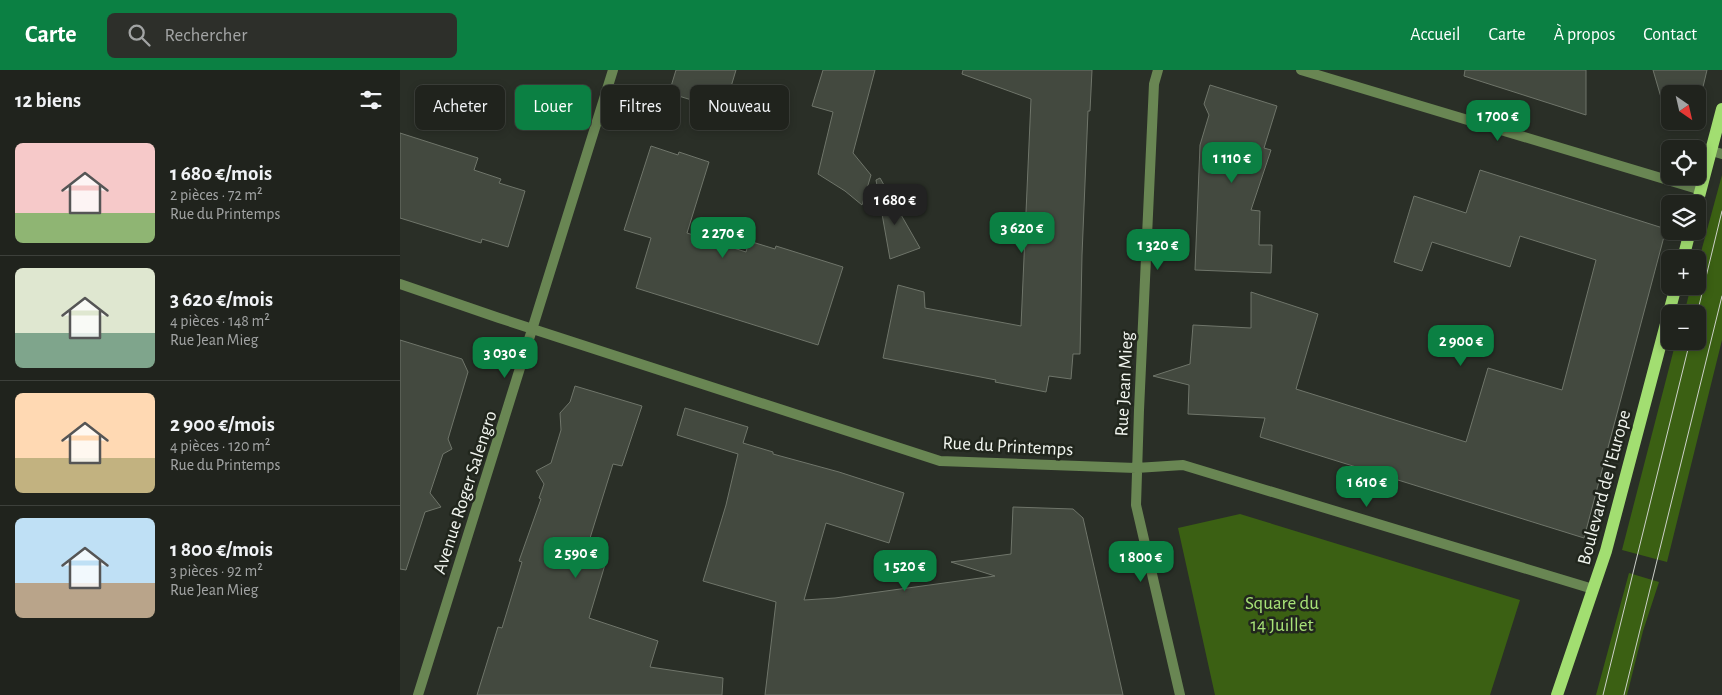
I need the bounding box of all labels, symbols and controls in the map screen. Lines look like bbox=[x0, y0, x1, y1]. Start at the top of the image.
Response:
search box bbox=[107, 13, 457, 58]
icon: search bbox=[125, 21, 153, 49]
text: Carte bbox=[25, 23, 77, 47]
text: Rechercher bbox=[165, 26, 247, 45]
text: Accueil bbox=[1410, 26, 1461, 44]
text: Carte bbox=[1489, 26, 1526, 44]
text: À propos bbox=[1554, 26, 1615, 44]
text: Contact bbox=[1643, 26, 1697, 44]
chip: Acheter bbox=[415, 85, 505, 130]
chip: Louer bbox=[515, 85, 591, 130]
chip: Filtres bbox=[601, 85, 680, 130]
chip: Nouveau bbox=[690, 85, 789, 130]
north arrow bbox=[1661, 85, 1706, 130]
map controls bbox=[1661, 85, 1706, 350]
icon: filters bbox=[357, 86, 385, 114]
text: 12 biens bbox=[15, 90, 81, 111]
pin: 1 700 € bbox=[1452, 100, 1544, 142]
text: 1 700 € bbox=[1477, 108, 1519, 124]
button: locate bbox=[1661, 140, 1706, 185]
pin: 1 110 € bbox=[1186, 142, 1278, 184]
text: 1 110 € bbox=[1213, 150, 1251, 166]
icon: home bbox=[55, 163, 115, 223]
text: 1 680 €/mois bbox=[170, 163, 272, 184]
pin: 1 680 € bbox=[849, 184, 941, 226]
text: 2 pièces · 72 m² bbox=[170, 187, 263, 203]
text: 1 680 € bbox=[874, 192, 916, 208]
button: layers bbox=[1661, 195, 1706, 240]
text: Rue du Printemps bbox=[170, 206, 280, 222]
pin: 3 620 € bbox=[976, 212, 1068, 254]
pin: 2 270 € bbox=[677, 216, 769, 259]
text: 3 620 € bbox=[1001, 220, 1043, 236]
text: 2 270 € bbox=[702, 225, 744, 241]
pin: 1 320 € bbox=[1112, 228, 1204, 271]
text: 1 320 € bbox=[1138, 237, 1178, 253]
button: + bbox=[1661, 250, 1706, 295]
icon: home bbox=[55, 288, 115, 348]
text: 3 620 €/mois bbox=[170, 289, 273, 310]
button: − bbox=[1661, 305, 1706, 350]
text: 4 pièces · 148 m² bbox=[170, 313, 270, 329]
pin: 2 900 € bbox=[1415, 324, 1507, 367]
street label: Rue Jean Mieg bbox=[1112, 330, 1137, 437]
text: Rue Jean Mieg bbox=[170, 332, 258, 348]
text: 2 900 € bbox=[1439, 333, 1483, 349]
pin: 3 030 € bbox=[459, 336, 551, 379]
text: 3 030 € bbox=[484, 345, 526, 361]
street label: Boulevard de l'Europe bbox=[1575, 408, 1634, 567]
street label: Avenue Roger Salengro bbox=[430, 409, 501, 576]
icon: home bbox=[55, 413, 115, 473]
text: 2 900 €/mois bbox=[170, 414, 275, 435]
street label: Rue du Printemps bbox=[942, 434, 1074, 459]
text: 4 pièces · 120 m² bbox=[170, 438, 270, 454]
text: Rue du Printemps bbox=[170, 457, 280, 473]
pin: 1 610 € bbox=[1321, 466, 1413, 508]
text: 1 610 € bbox=[1347, 474, 1387, 490]
pin: 2 590 € bbox=[530, 536, 622, 579]
icon: home bbox=[55, 538, 115, 598]
text: 1 800 €/mois bbox=[170, 539, 273, 560]
pin: 1 800 € bbox=[1095, 540, 1187, 583]
text: 2 590 € bbox=[555, 545, 597, 561]
text: 1 800 € bbox=[1120, 549, 1162, 565]
pin: 1 520 € bbox=[859, 550, 951, 592]
text: 1 520 € bbox=[885, 558, 925, 574]
text: 3 pièces · 92 m² bbox=[170, 563, 263, 579]
text: Rue Jean Mieg bbox=[170, 582, 258, 598]
park label: Square du 14 Juillet bbox=[1245, 594, 1319, 635]

